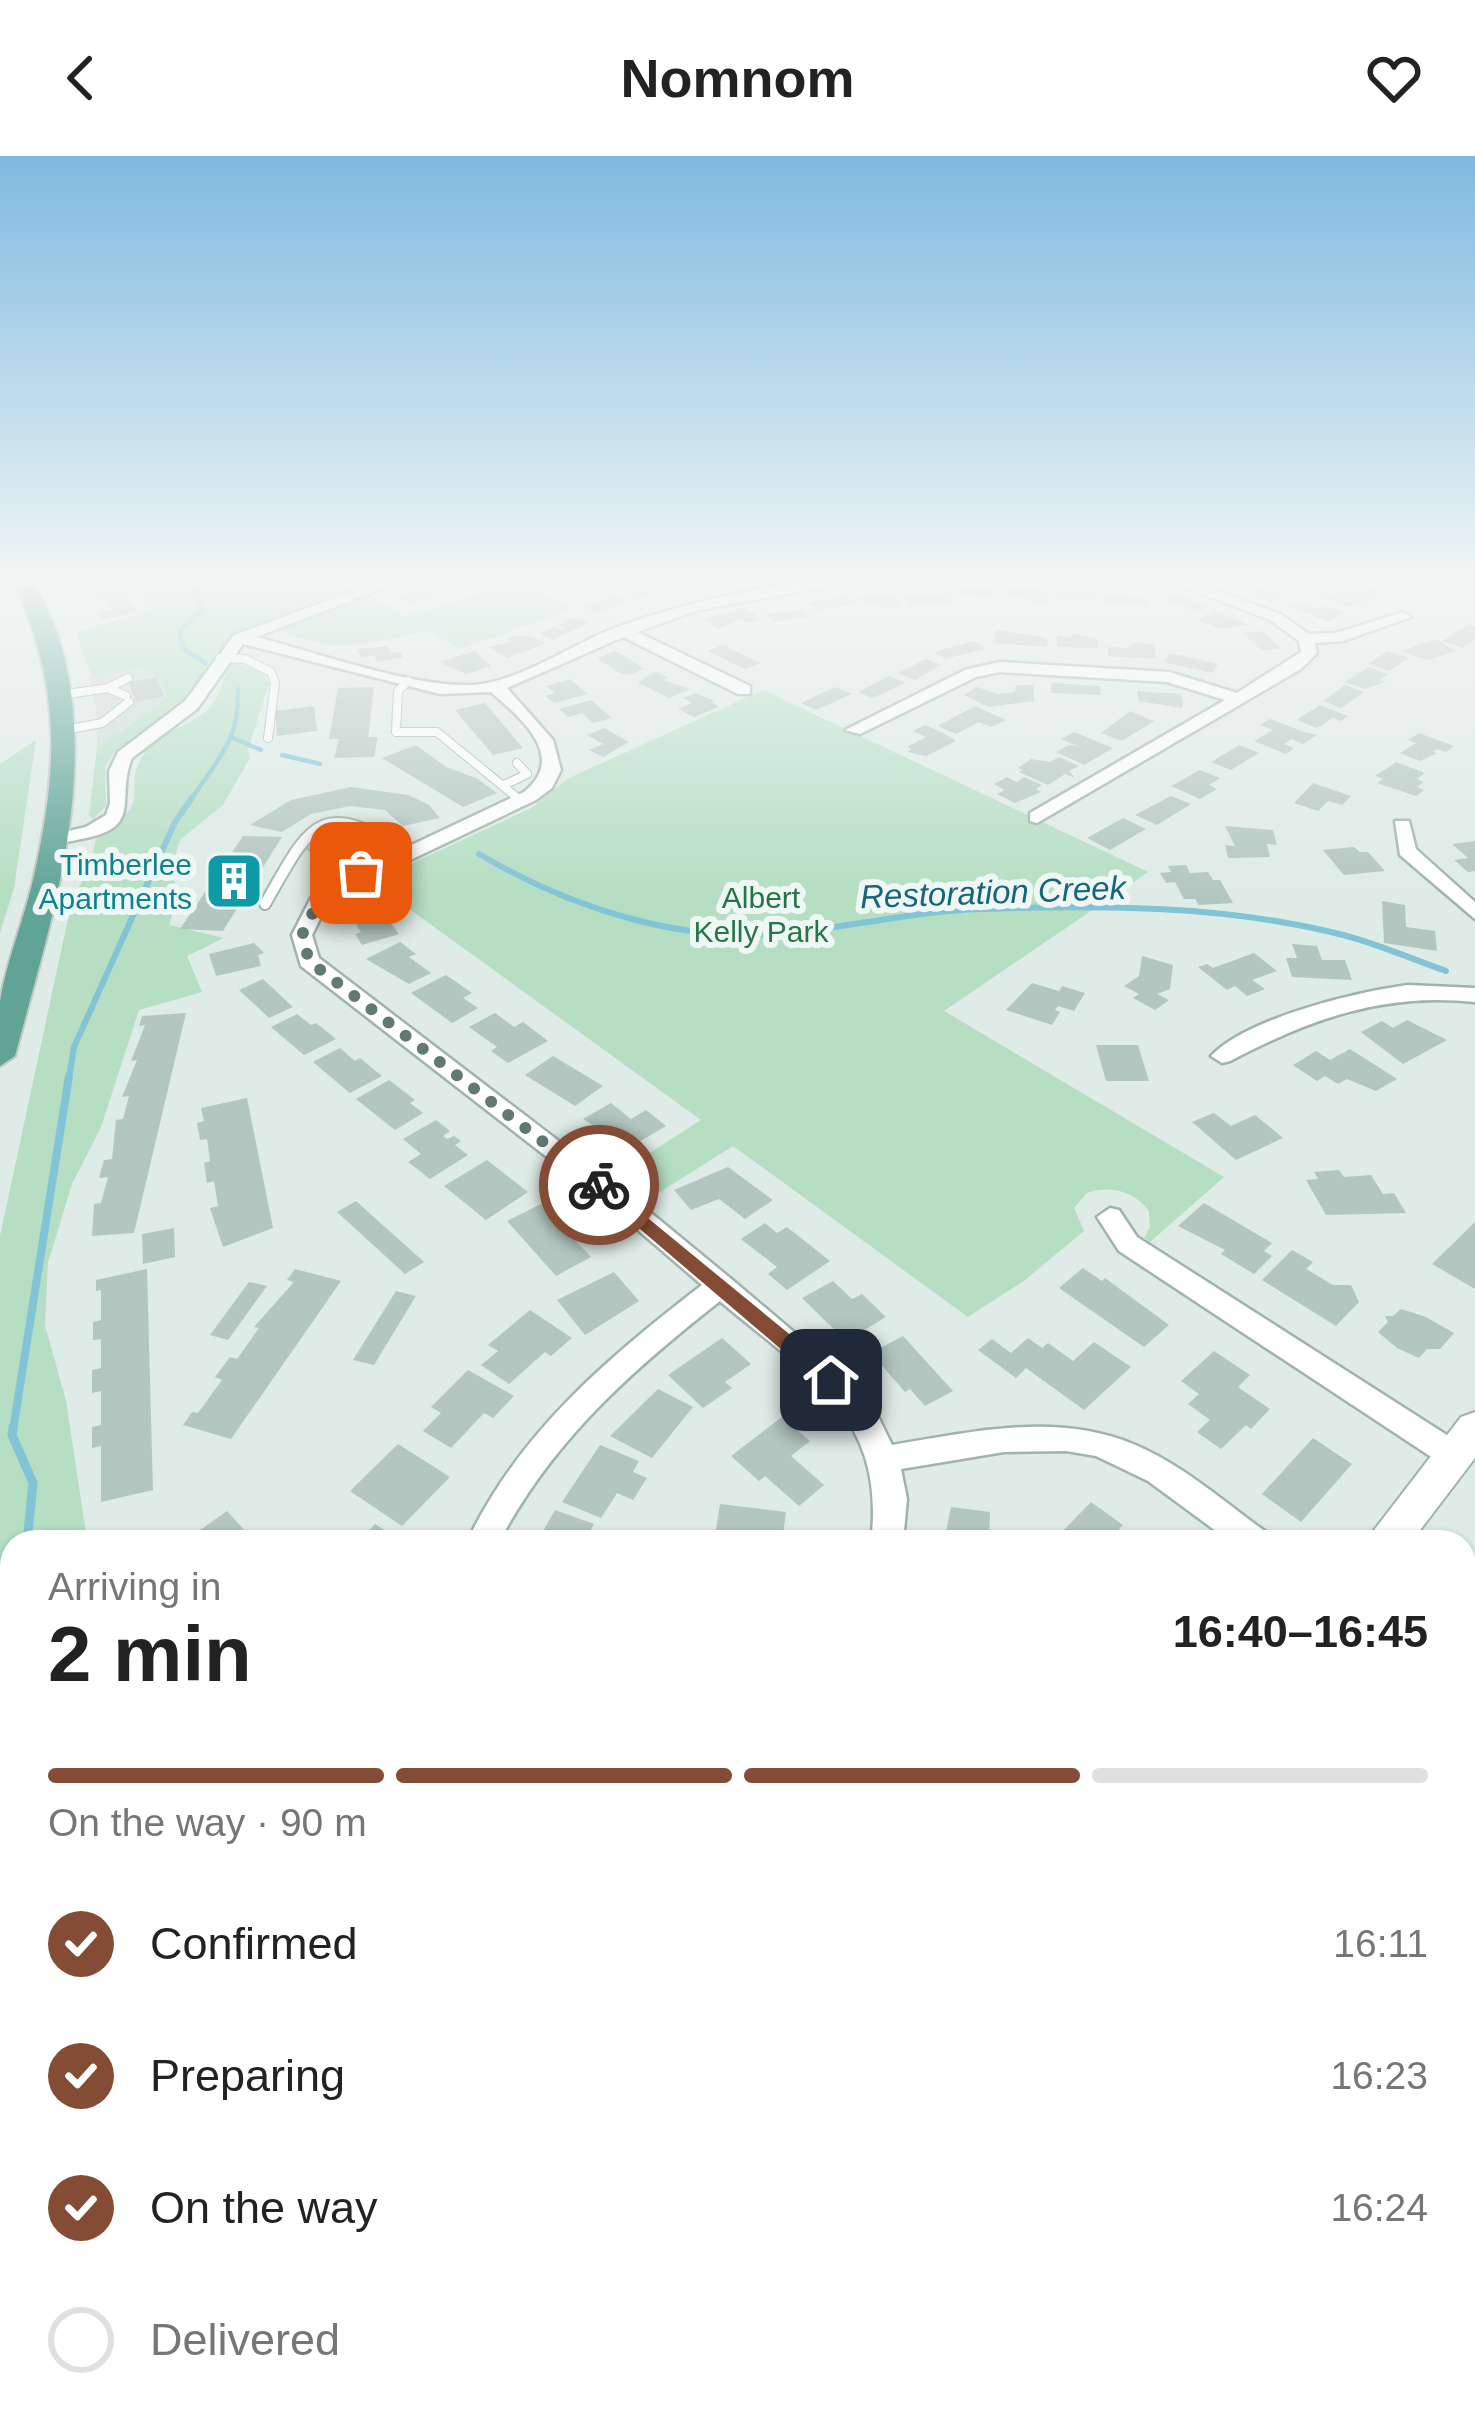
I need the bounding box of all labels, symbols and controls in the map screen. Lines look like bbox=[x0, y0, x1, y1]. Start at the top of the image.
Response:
icon: back bbox=[48, 45, 114, 111]
icon: heart bbox=[1361, 45, 1427, 111]
text: Nomnom bbox=[621, 48, 854, 108]
pin bbox=[310, 822, 412, 924]
icon: bag bbox=[328, 840, 394, 906]
place label: Timberlee Apartments bbox=[39, 848, 192, 915]
building icon: Timberlee Apartments bbox=[203, 850, 265, 912]
water label: Restoration Creek bbox=[859, 869, 1128, 915]
park label: Albert Kelly Park bbox=[693, 881, 830, 948]
courier bbox=[539, 1125, 659, 1245]
icon: bike bbox=[566, 1152, 632, 1218]
pin bbox=[780, 1329, 882, 1431]
icon: home bbox=[798, 1347, 864, 1413]
text: Arriving in bbox=[48, 1565, 221, 1608]
text: 16:40–16:45 bbox=[1173, 1606, 1428, 1657]
text: 2 min bbox=[48, 1610, 252, 1698]
text: On the way · 90 m bbox=[48, 1801, 367, 1844]
icon: check bbox=[48, 1911, 114, 1977]
text: Confirmed bbox=[150, 1918, 358, 1969]
text: 16:11 bbox=[1333, 1922, 1428, 1965]
icon: check bbox=[48, 2043, 114, 2109]
text: Preparing bbox=[150, 2050, 345, 2101]
text: 16:23 bbox=[1330, 2054, 1428, 2097]
icon: check bbox=[48, 2175, 114, 2241]
text: On the way bbox=[150, 2182, 378, 2233]
text: 16:24 bbox=[1330, 2186, 1428, 2229]
text: Delivered bbox=[150, 2314, 340, 2365]

